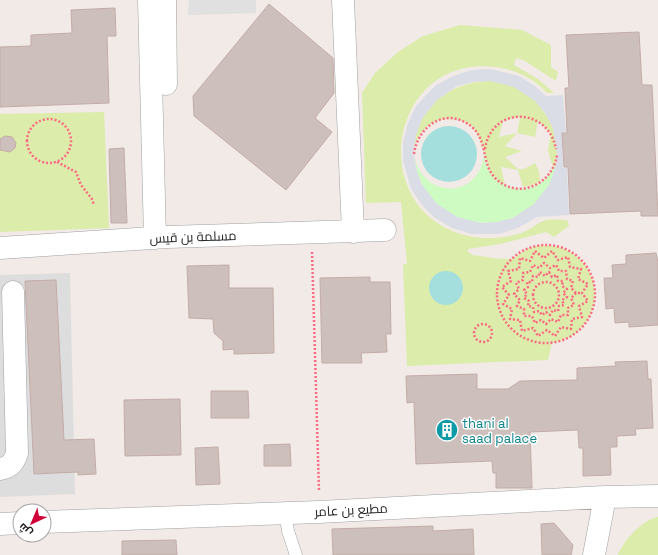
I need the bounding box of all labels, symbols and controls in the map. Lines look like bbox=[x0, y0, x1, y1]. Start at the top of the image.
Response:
street label: مسلمة بن قيس bbox=[149, 227, 237, 247]
place label: thani al saad palace bbox=[462, 415, 537, 447]
building icon: thani al saad palace bbox=[434, 417, 460, 443]
street label: مطيع بن عامر bbox=[313, 500, 388, 520]
north arrow bbox=[12, 503, 52, 543]
text: ش bbox=[15, 520, 35, 540]

